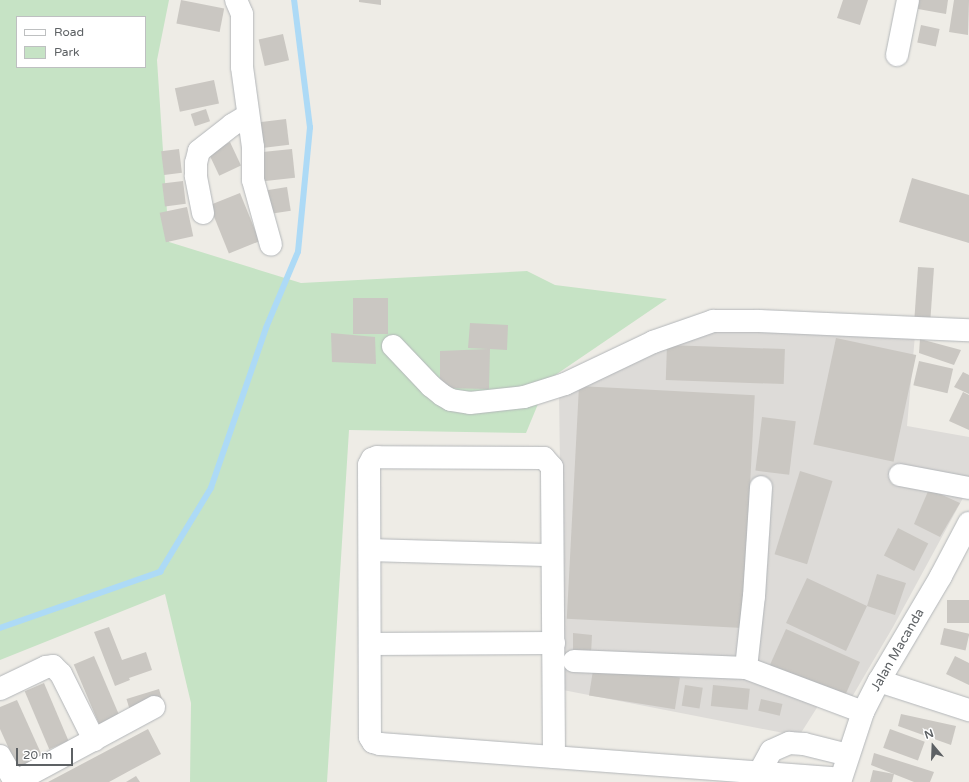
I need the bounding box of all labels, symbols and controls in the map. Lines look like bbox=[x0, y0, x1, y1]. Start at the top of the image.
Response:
legend bbox=[16, 16, 146, 68]
text: Road bbox=[54, 25, 84, 39]
text: Park bbox=[54, 45, 80, 59]
street label: Jalan Macanda bbox=[868, 606, 928, 694]
north arrow bbox=[913, 726, 953, 766]
text: N bbox=[923, 727, 935, 742]
scale bar bbox=[18, 740, 75, 766]
text: 20 m bbox=[23, 748, 52, 762]

